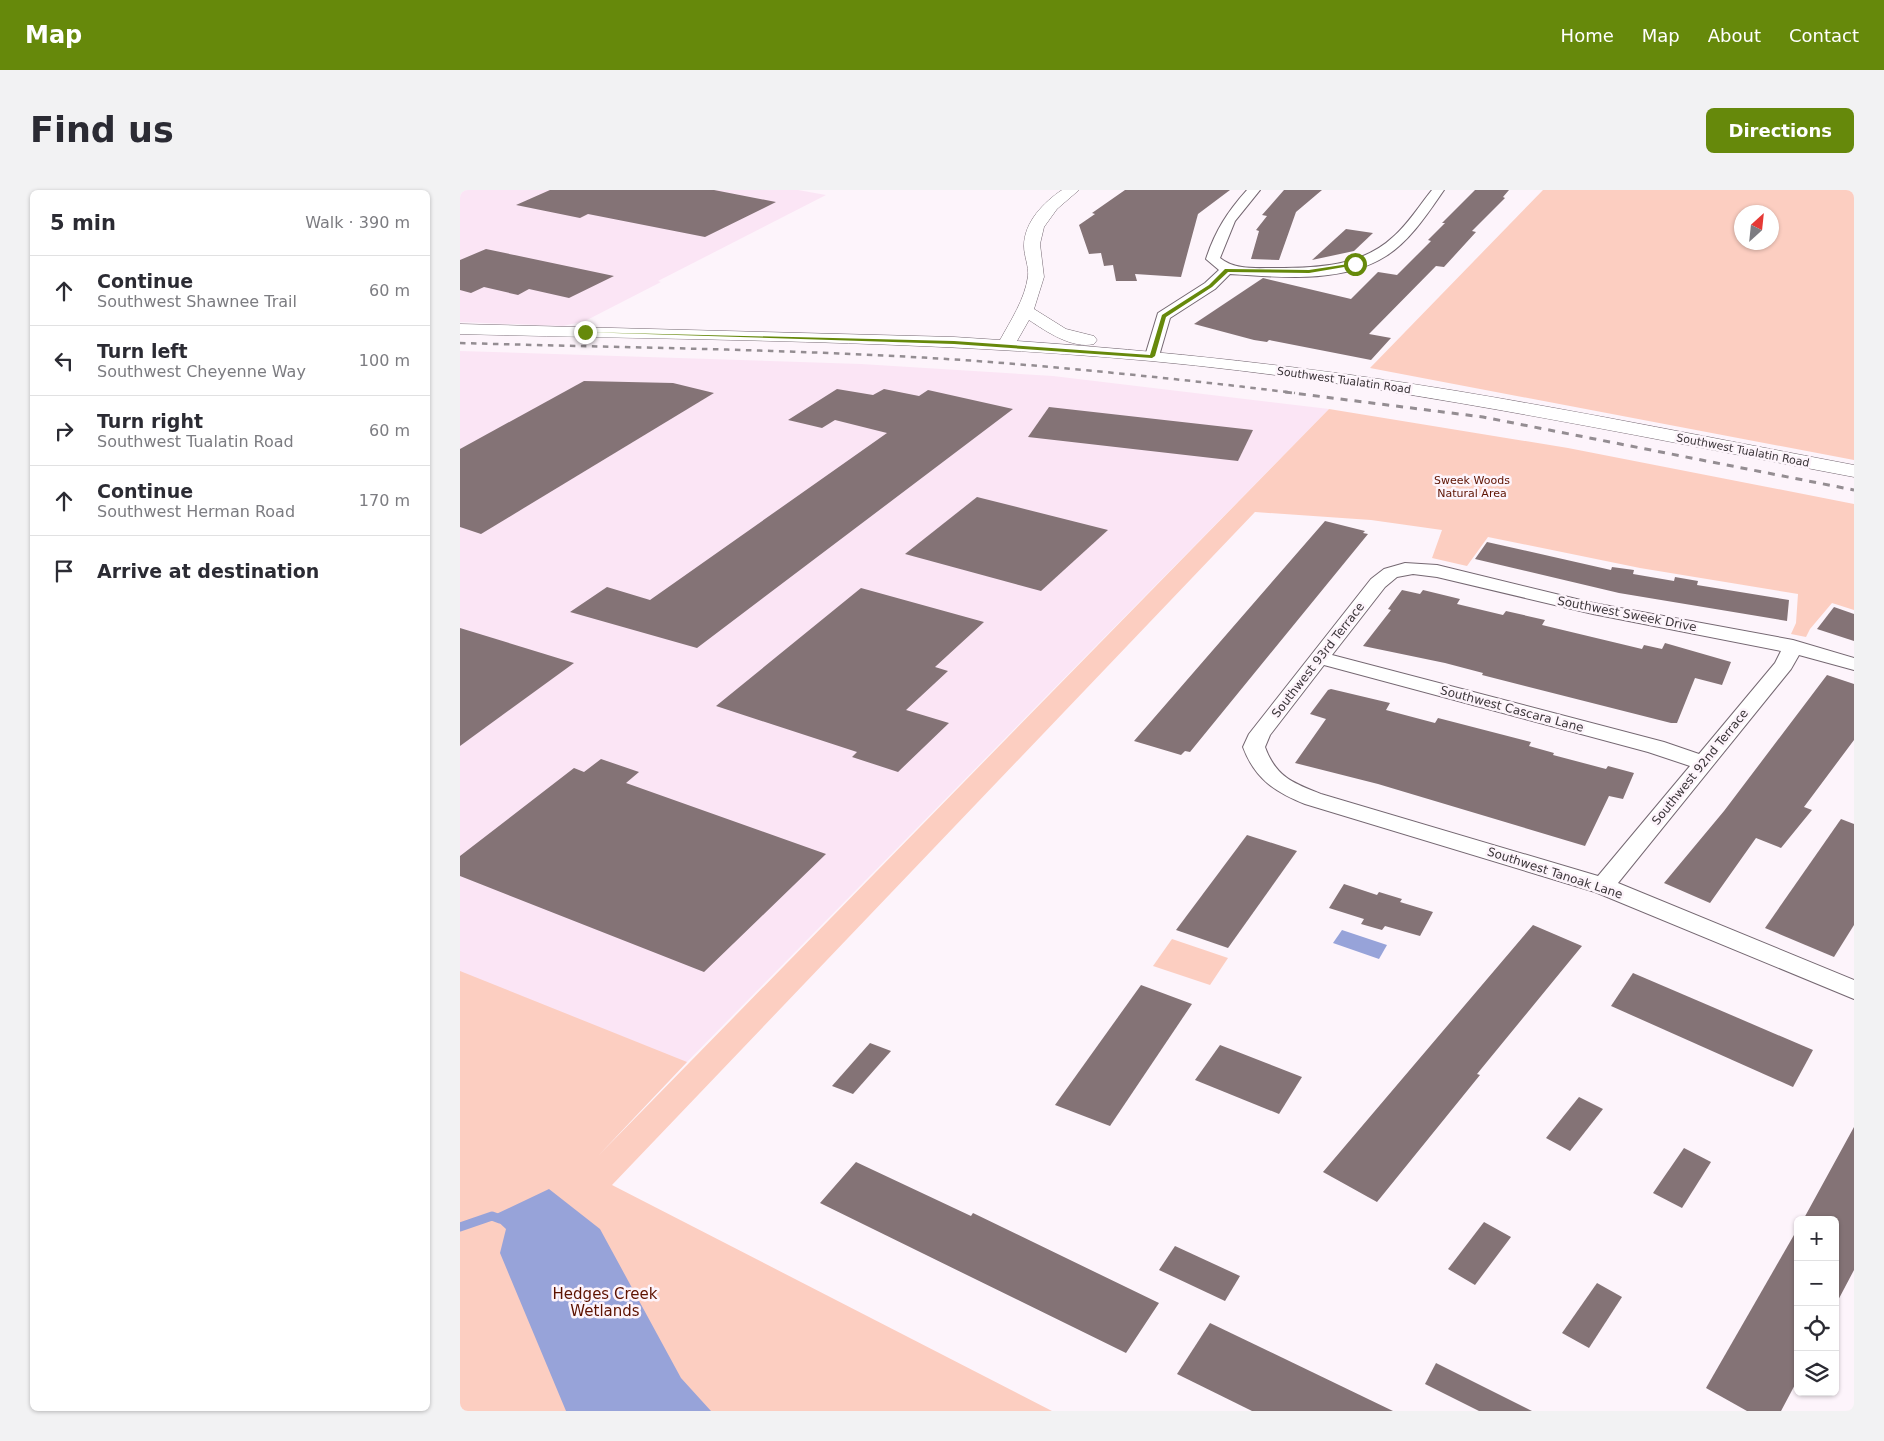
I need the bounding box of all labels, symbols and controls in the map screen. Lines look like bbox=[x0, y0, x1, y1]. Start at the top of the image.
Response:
text: Map bbox=[25, 21, 82, 49]
text: Home bbox=[1561, 25, 1614, 46]
text: Map bbox=[1642, 25, 1680, 46]
text: About bbox=[1708, 25, 1761, 46]
text: Contact bbox=[1789, 25, 1859, 46]
button: Directions bbox=[1706, 108, 1854, 153]
text: Find us bbox=[30, 110, 174, 150]
north arrow bbox=[1734, 205, 1779, 250]
text: 5 min bbox=[50, 211, 116, 235]
text: Walk · 390 m bbox=[305, 213, 410, 232]
route start bbox=[1344, 253, 1367, 276]
text: Continue bbox=[97, 270, 193, 292]
icon: ahead bbox=[50, 277, 78, 305]
text: 60 m bbox=[369, 281, 410, 300]
text: Southwest Shawnee Trail bbox=[97, 292, 297, 311]
route end bbox=[574, 321, 597, 344]
text: Turn left bbox=[97, 340, 188, 362]
icon: left bbox=[50, 347, 78, 375]
text: 100 m bbox=[359, 351, 410, 370]
text: Southwest Cheyenne Way bbox=[97, 362, 306, 381]
street label: Southwest Tualatin Road bbox=[1276, 365, 1412, 396]
text: Turn right bbox=[97, 410, 203, 432]
icon: right bbox=[50, 417, 78, 445]
text: 60 m bbox=[369, 421, 410, 440]
street label: Southwest Tualatin Road bbox=[1675, 431, 1811, 470]
text: Southwest Tualatin Road bbox=[97, 432, 294, 451]
park label: Sweek Woods Natural Area bbox=[1434, 474, 1510, 500]
text: Continue bbox=[97, 480, 193, 502]
icon: ahead bbox=[50, 487, 78, 515]
text: 170 m bbox=[359, 491, 410, 510]
text: Southwest Herman Road bbox=[97, 502, 295, 521]
icon: arrive bbox=[50, 557, 78, 585]
text: Arrive at destination bbox=[97, 560, 319, 582]
street label: Southwest Sweek Drive bbox=[1556, 594, 1698, 634]
street label: Southwest 93rd Terrace bbox=[1269, 600, 1367, 720]
street label: Southwest Cascara Lane bbox=[1439, 683, 1585, 735]
street label: Southwest 92nd Terrace bbox=[1649, 706, 1751, 828]
street label: Southwest Tanoak Lane bbox=[1485, 844, 1625, 902]
map controls bbox=[1794, 1216, 1839, 1396]
button: + bbox=[1794, 1216, 1839, 1261]
button: − bbox=[1794, 1261, 1839, 1306]
park label: Hedges Creek Wetlands bbox=[553, 1285, 658, 1320]
button: locate bbox=[1794, 1306, 1839, 1351]
button: layers bbox=[1794, 1351, 1839, 1396]

